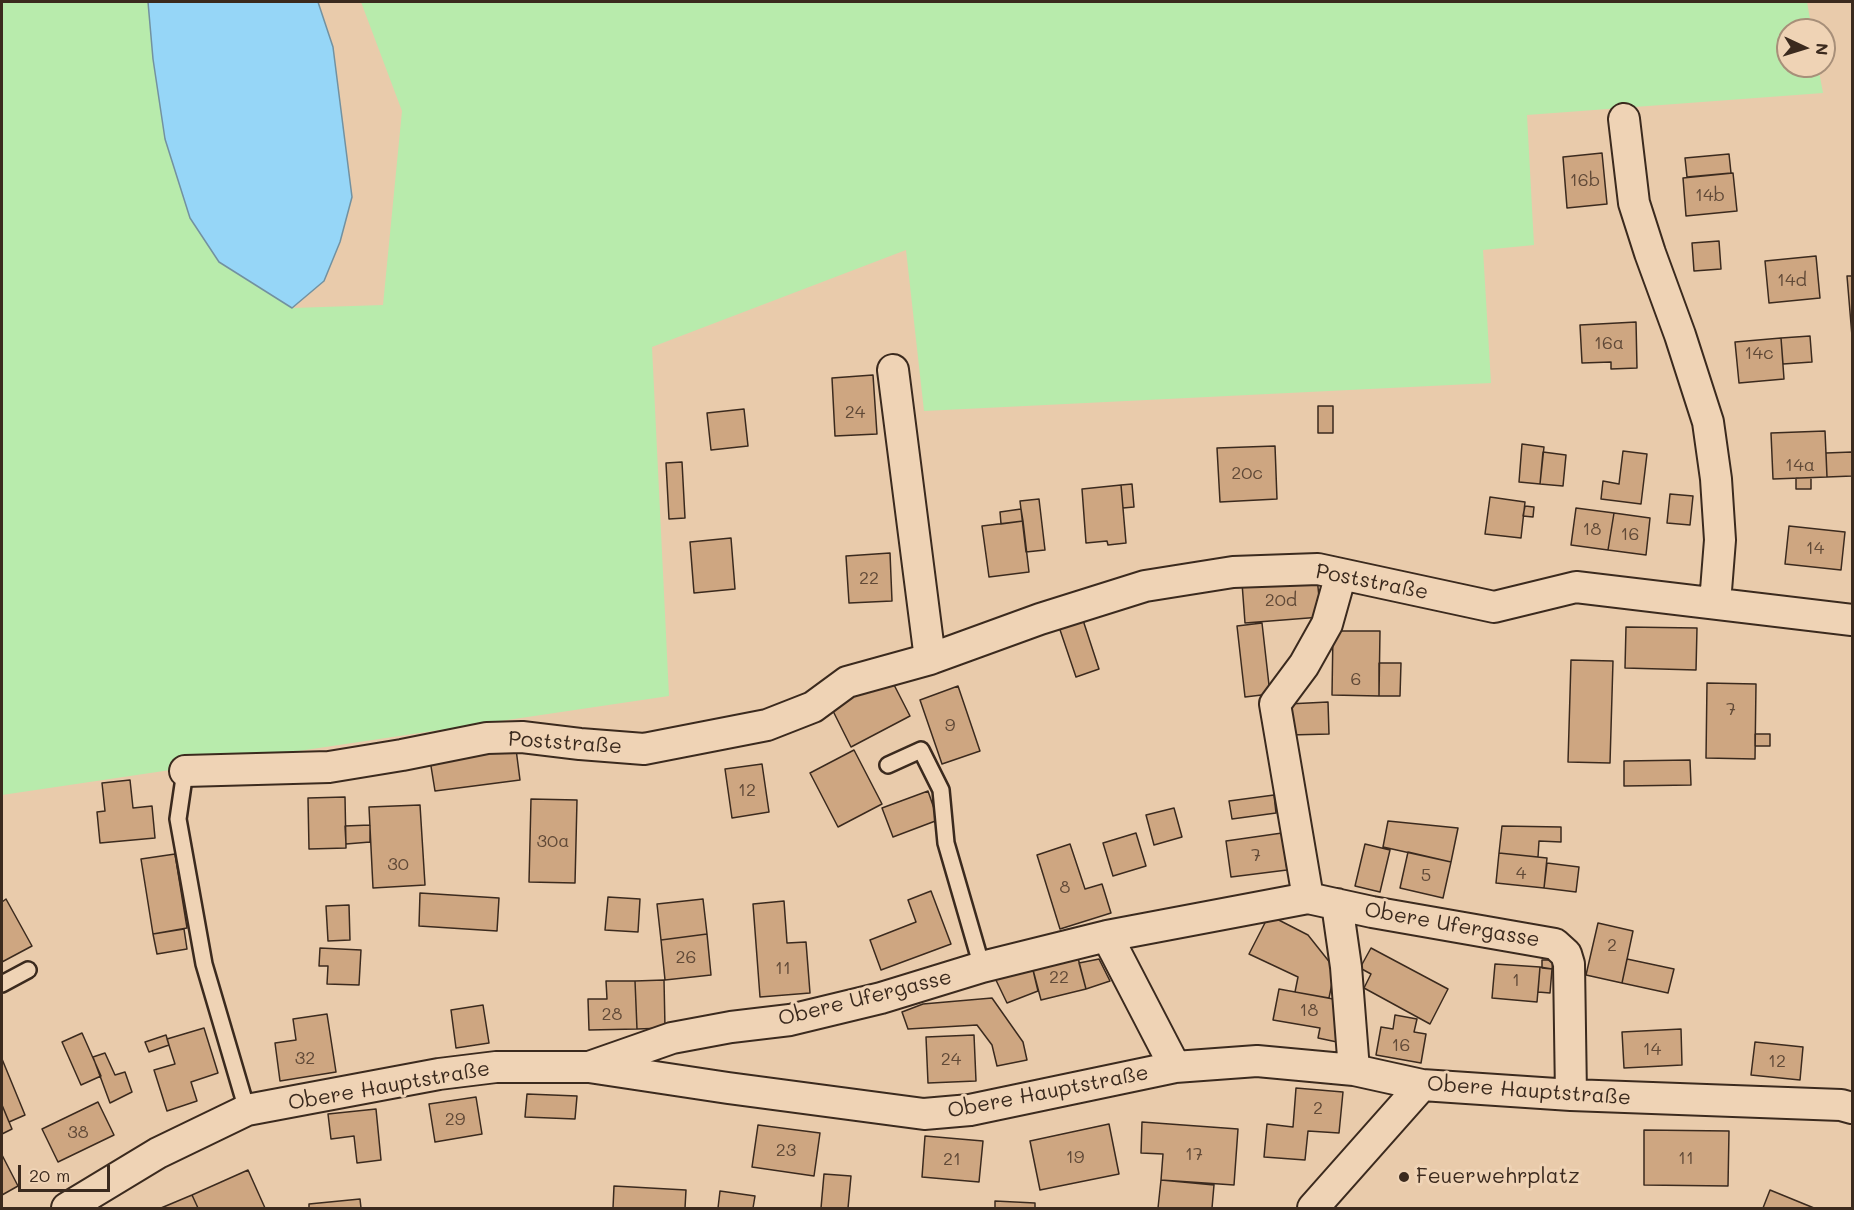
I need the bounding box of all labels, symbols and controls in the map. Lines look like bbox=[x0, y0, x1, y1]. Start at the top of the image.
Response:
north arrow bbox=[1776, 18, 1836, 78]
text: N bbox=[1812, 42, 1833, 56]
house number: 16b bbox=[1570, 169, 1600, 191]
house number: 14b bbox=[1695, 184, 1725, 206]
house number: 14d bbox=[1777, 269, 1807, 291]
house number: 16a bbox=[1594, 332, 1624, 354]
house number: 14c bbox=[1744, 342, 1774, 364]
house number: 24 bbox=[845, 401, 865, 423]
house number: 14a bbox=[1785, 454, 1815, 476]
house number: 20c bbox=[1231, 462, 1263, 484]
house number: 18 bbox=[1583, 518, 1601, 540]
house number: 16 bbox=[1621, 523, 1639, 545]
house number: 14 bbox=[1806, 537, 1824, 559]
street label: Poststraße bbox=[1314, 559, 1430, 605]
house number: 22 bbox=[859, 567, 879, 589]
house number: 20d bbox=[1265, 589, 1297, 611]
house number: 6 bbox=[1351, 668, 1361, 690]
house number: 7 bbox=[1726, 698, 1736, 720]
house number: 9 bbox=[945, 714, 955, 736]
street label: Poststraße bbox=[507, 726, 623, 760]
house number: 12 bbox=[738, 779, 756, 801]
house number: 30a bbox=[537, 830, 569, 852]
house number: 7 bbox=[1251, 844, 1261, 866]
house number: 30 bbox=[387, 853, 409, 875]
house number: 4 bbox=[1516, 862, 1526, 884]
house number: 5 bbox=[1421, 864, 1431, 886]
house number: 8 bbox=[1060, 876, 1070, 898]
street label: Obere Ufergasse bbox=[1362, 897, 1542, 953]
house number: 2 bbox=[1607, 934, 1617, 956]
house number: 26 bbox=[676, 946, 696, 968]
house number: 11 bbox=[775, 957, 791, 979]
street label: Obere Ufergasse bbox=[776, 964, 954, 1032]
house number: 22 bbox=[1049, 966, 1069, 988]
house number: 1 bbox=[1512, 969, 1520, 991]
house number: 18 bbox=[1300, 999, 1318, 1021]
house number: 28 bbox=[602, 1003, 622, 1025]
house number: 16 bbox=[1392, 1034, 1410, 1056]
house number: 14 bbox=[1643, 1038, 1661, 1060]
house number: 32 bbox=[295, 1047, 315, 1069]
house number: 24 bbox=[941, 1048, 961, 1070]
house number: 12 bbox=[1768, 1050, 1786, 1072]
street label: Obere Hauptstraße bbox=[286, 1056, 492, 1116]
street label: Obere Hauptstraße bbox=[945, 1060, 1151, 1124]
street label: Obere Hauptstraße bbox=[1426, 1071, 1632, 1111]
house number: 2 bbox=[1313, 1097, 1323, 1119]
house number: 29 bbox=[445, 1108, 465, 1130]
house number: 38 bbox=[67, 1121, 89, 1143]
house number: 23 bbox=[776, 1139, 796, 1161]
house number: 17 bbox=[1185, 1143, 1203, 1165]
house number: 19 bbox=[1066, 1146, 1084, 1168]
house number: 11 bbox=[1678, 1147, 1694, 1169]
house number: 21 bbox=[943, 1148, 961, 1170]
scale bar bbox=[21, 1153, 112, 1191]
text: 20 m bbox=[29, 1163, 70, 1187]
place label: Feuerwehrplatz bbox=[1416, 1164, 1580, 1190]
marker: Feuerwehrplatz bbox=[1397, 1170, 1411, 1184]

